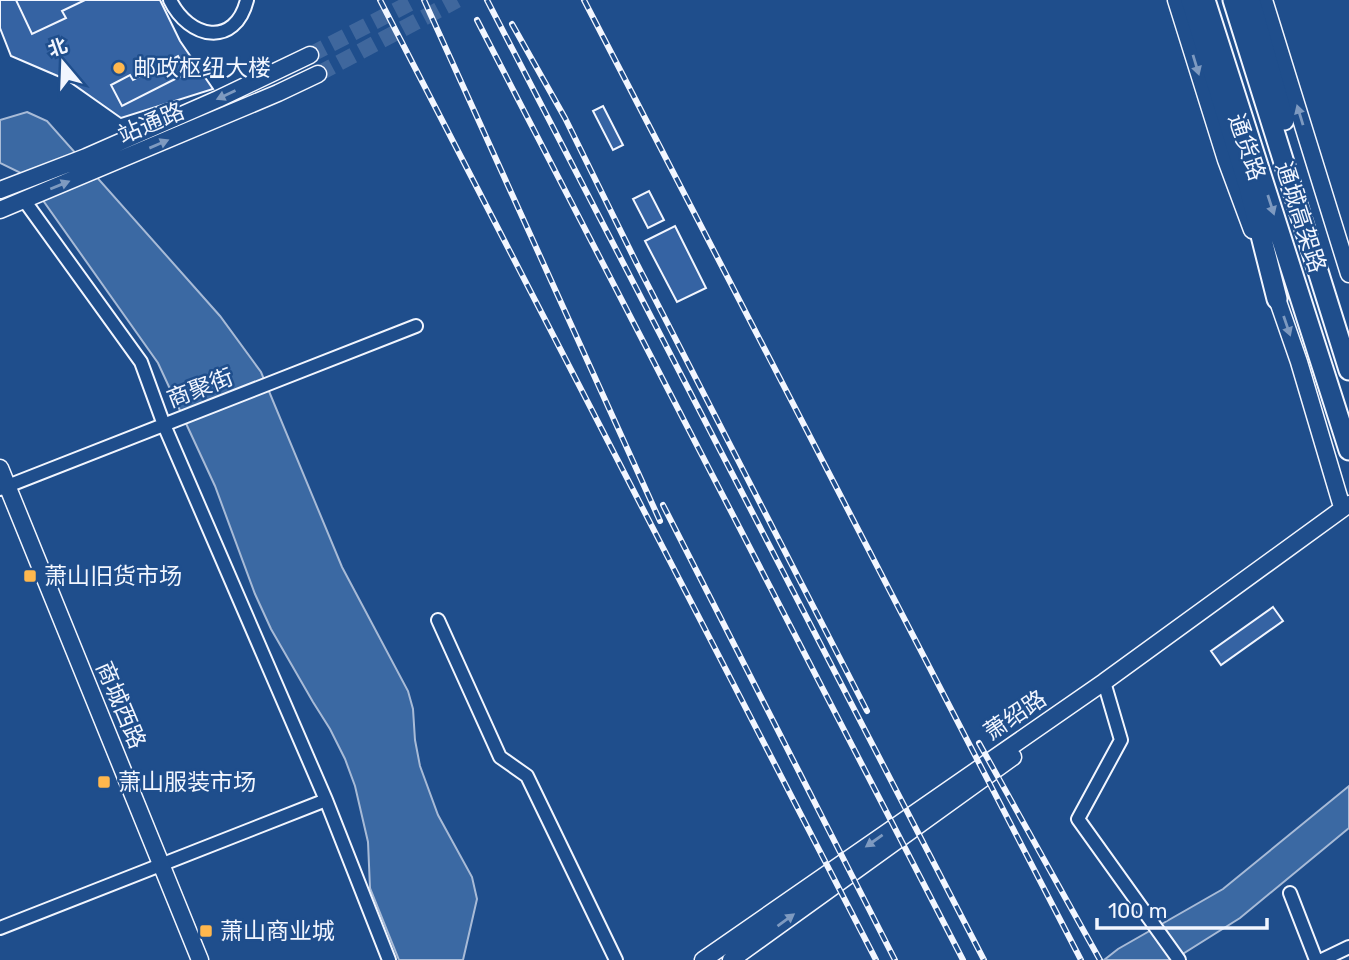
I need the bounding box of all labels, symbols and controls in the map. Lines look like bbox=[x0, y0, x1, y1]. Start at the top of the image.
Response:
north arrow bbox=[28, 28, 98, 98]
text: 北 bbox=[45, 33, 70, 61]
place label: 邮政枢纽大楼 bbox=[133, 54, 271, 82]
one-way arrow bbox=[1192, 55, 1202, 76]
marker: 邮政枢纽大楼 bbox=[111, 60, 127, 76]
one-way arrow bbox=[216, 89, 236, 101]
street label: 站通路 bbox=[114, 97, 188, 149]
one-way arrow bbox=[1294, 104, 1304, 125]
street label: 通货路 bbox=[1223, 110, 1271, 184]
one-way arrow bbox=[149, 138, 170, 149]
street label: 通城高架路 bbox=[1270, 158, 1332, 276]
one-way arrow bbox=[50, 180, 71, 191]
one-way arrow bbox=[1266, 195, 1277, 216]
one-way arrow bbox=[1282, 316, 1293, 337]
street label: 商聚街 bbox=[163, 363, 237, 413]
place label: 萧山旧货市场 bbox=[44, 562, 182, 590]
marker: 萧山旧货市场 bbox=[22, 568, 38, 584]
street label: 商城西路 bbox=[90, 657, 152, 753]
street label: 萧绍路 bbox=[979, 684, 1051, 746]
place label: 萧山服装市场 bbox=[118, 768, 256, 796]
marker: 萧山服装市场 bbox=[96, 774, 112, 790]
one-way arrow bbox=[865, 834, 883, 848]
scale bar bbox=[1097, 886, 1267, 930]
text: 100 m bbox=[1108, 898, 1167, 923]
one-way arrow bbox=[777, 913, 795, 927]
place label: 萧山商业城 bbox=[220, 917, 335, 945]
marker: 萧山商业城 bbox=[198, 923, 214, 939]

